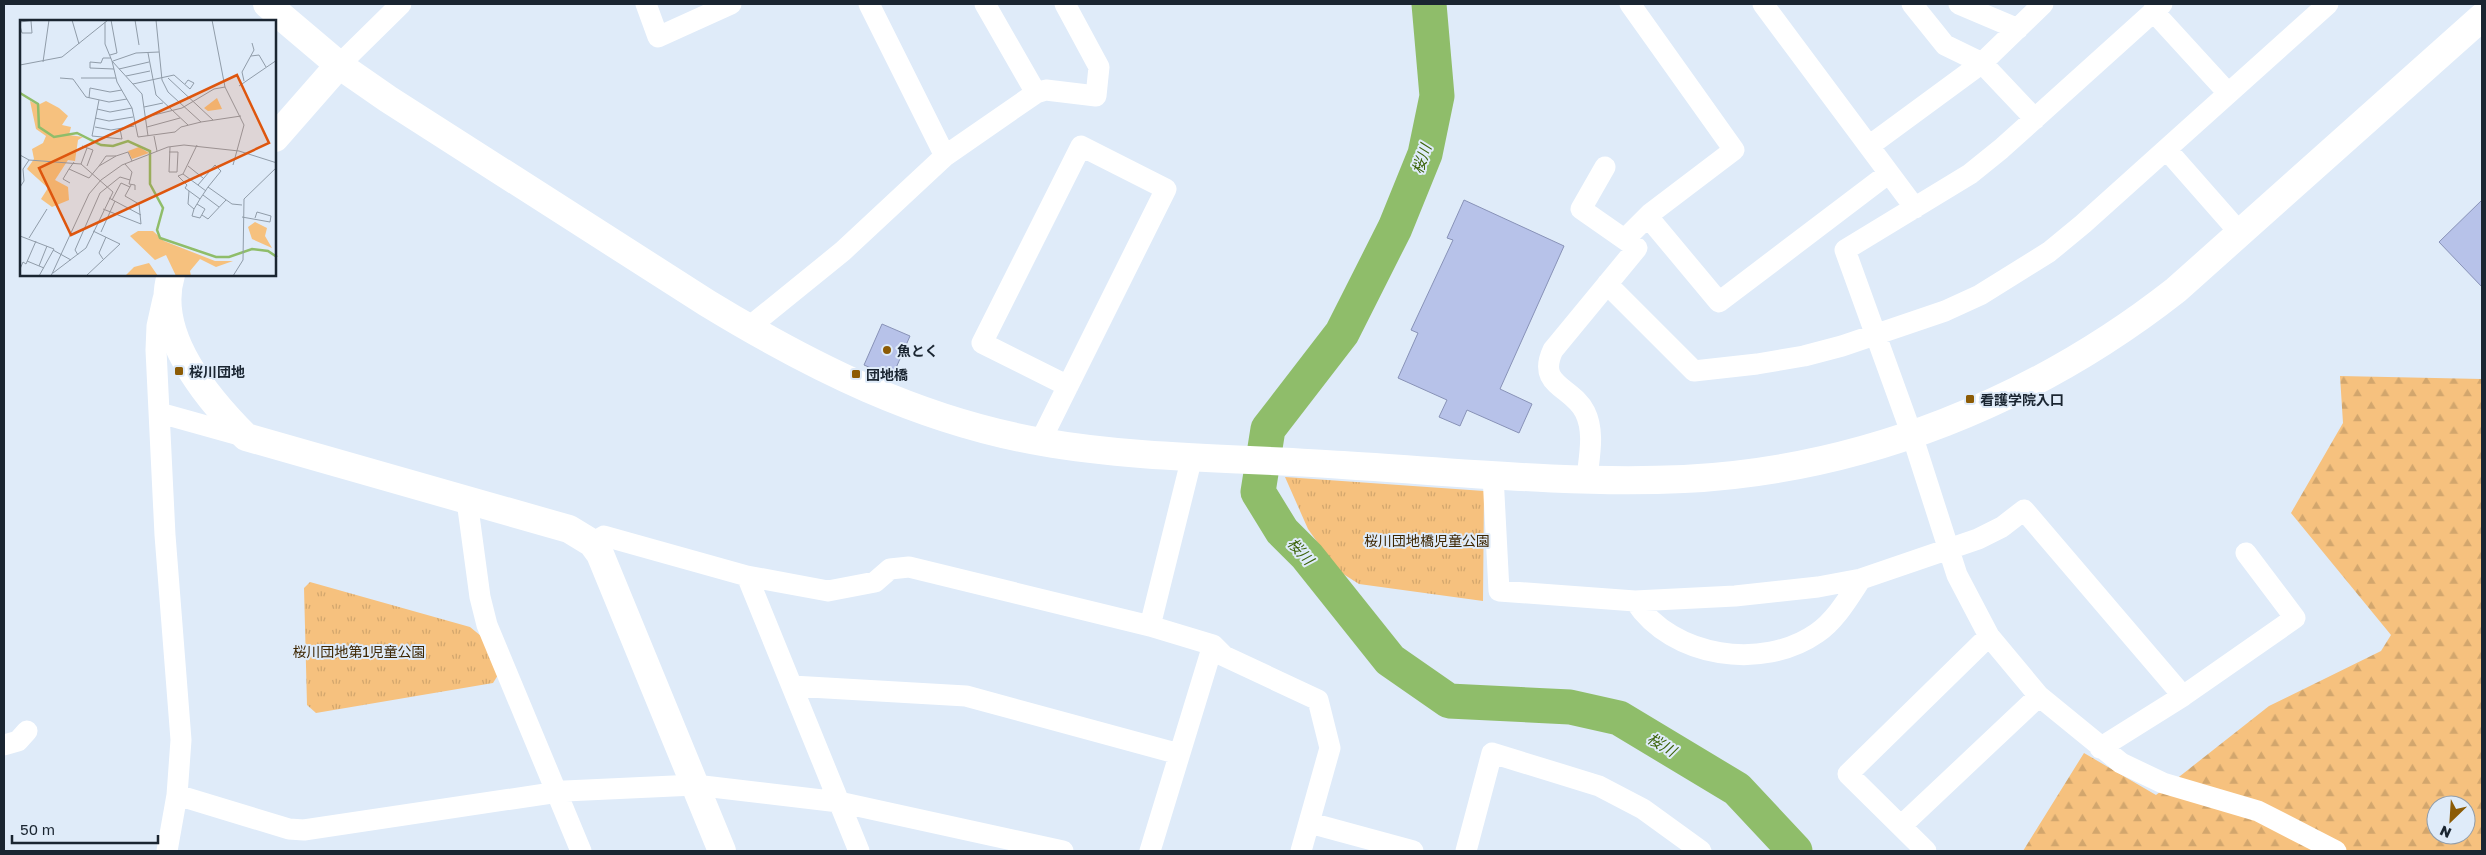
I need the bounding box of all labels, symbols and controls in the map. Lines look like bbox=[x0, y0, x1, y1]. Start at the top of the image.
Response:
inset map bbox=[20, 20, 276, 276]
water label: 桜川 bbox=[1408, 140, 1435, 176]
place label: 魚とく bbox=[897, 342, 939, 359]
marker: 魚とく bbox=[881, 344, 893, 356]
place label: 桜川団地 bbox=[189, 363, 245, 380]
marker: 桜川団地 bbox=[173, 365, 185, 377]
place label: 団地橋 bbox=[866, 366, 908, 383]
marker: 団地橋 bbox=[850, 368, 862, 380]
place label: 看護学院入口 bbox=[1980, 391, 2064, 408]
marker: 看護学院入口 bbox=[1964, 393, 1976, 405]
park label: 桜川団地橋児童公園 bbox=[1364, 532, 1490, 549]
water label: 桜川 bbox=[1284, 534, 1319, 570]
park label: 桜川団地第1児童公園 bbox=[293, 643, 425, 660]
water label: 桜川 bbox=[1645, 729, 1681, 760]
north arrow bbox=[2426, 795, 2476, 845]
scale bar bbox=[12, 812, 159, 844]
text: 50 m bbox=[20, 820, 55, 838]
text: N bbox=[2437, 822, 2454, 842]

